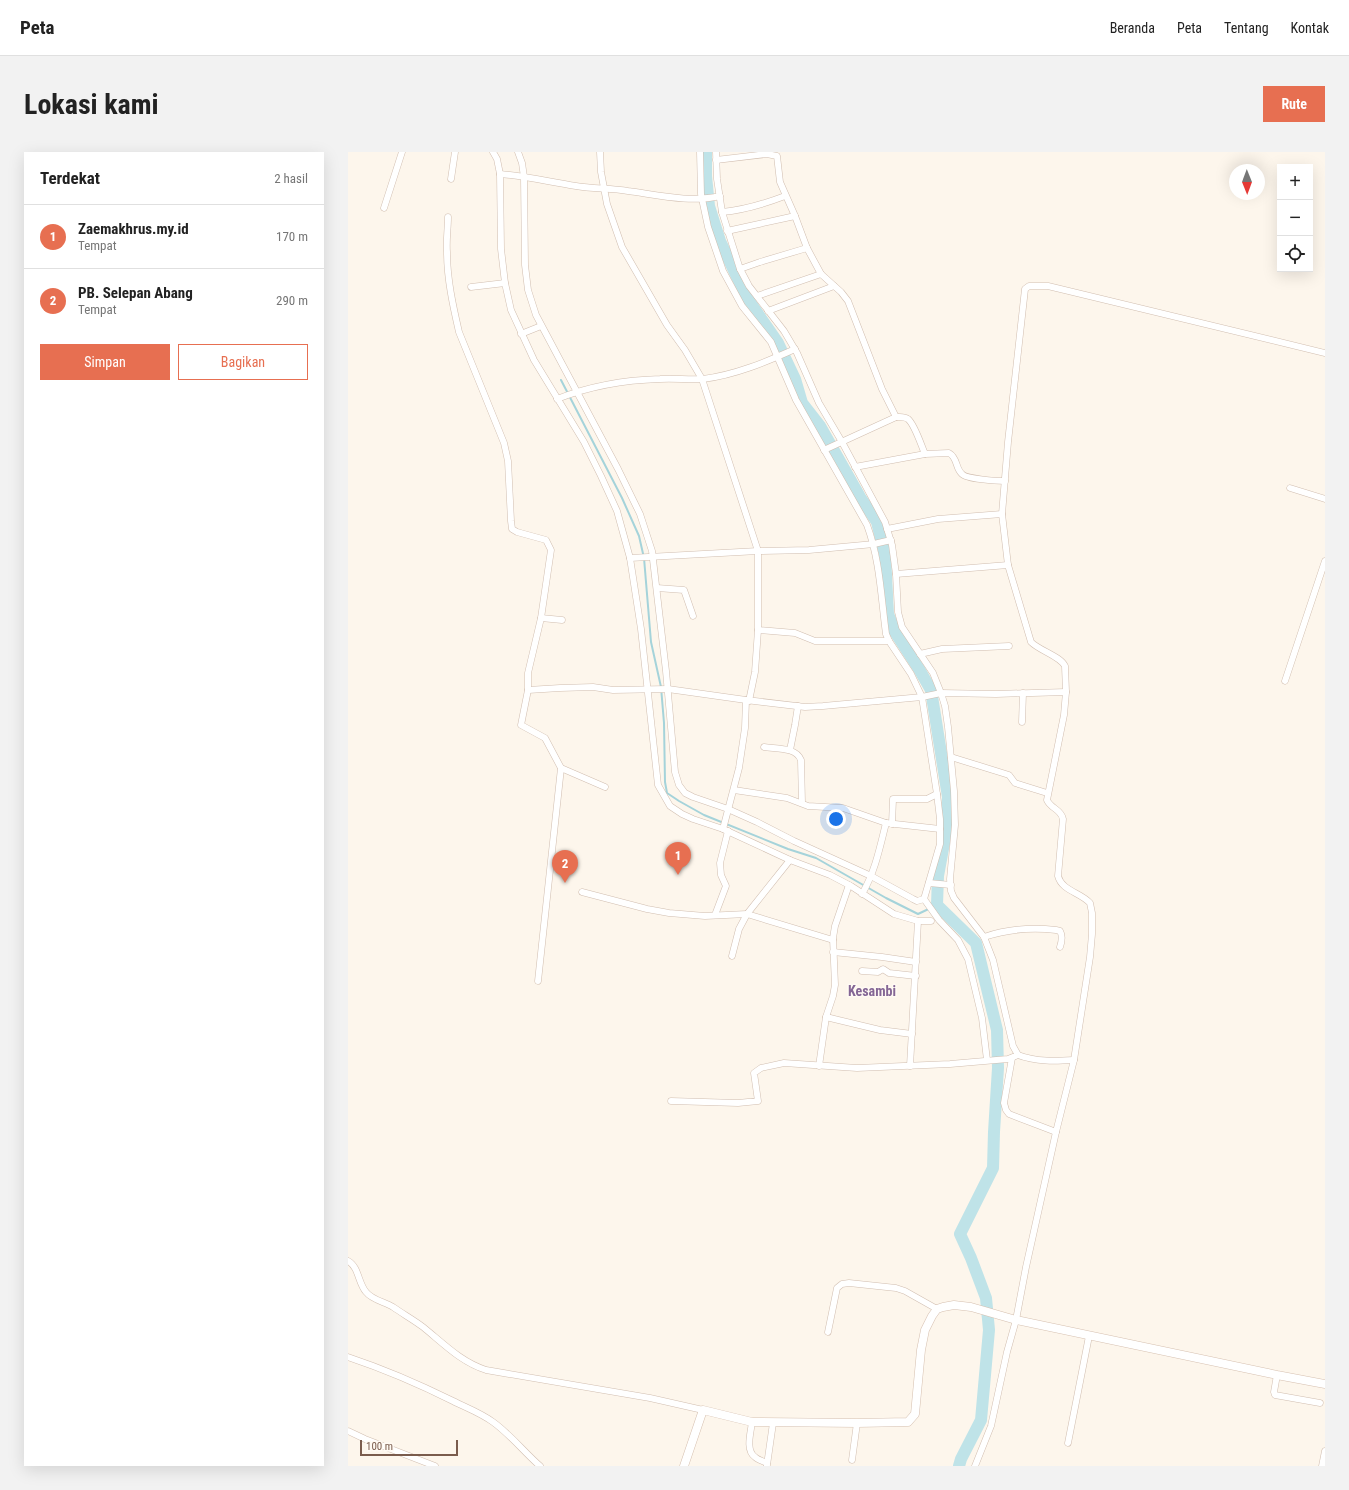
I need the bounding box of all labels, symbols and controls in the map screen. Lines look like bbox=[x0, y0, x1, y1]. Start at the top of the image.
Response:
text: Peta bbox=[20, 16, 55, 39]
text: Beranda bbox=[1110, 20, 1155, 36]
text: Peta bbox=[1177, 20, 1202, 36]
text: Tentang bbox=[1224, 20, 1269, 36]
text: Kontak bbox=[1291, 20, 1329, 36]
button: Rute bbox=[1263, 86, 1325, 122]
text: Lokasi kami bbox=[24, 88, 159, 121]
north arrow bbox=[1229, 164, 1265, 200]
map controls bbox=[1277, 164, 1313, 272]
button: + bbox=[1277, 164, 1313, 200]
text: Terdekat bbox=[40, 168, 100, 188]
text: 2 hasil bbox=[274, 171, 308, 186]
button: − bbox=[1277, 200, 1313, 236]
text: Zaemakhrus.my.id bbox=[78, 220, 189, 238]
text: 1 bbox=[50, 229, 56, 244]
text: 170 m bbox=[276, 229, 308, 244]
button: locate bbox=[1277, 236, 1313, 272]
text: Tempat bbox=[78, 238, 117, 253]
text: PB. Selepan Abang bbox=[78, 284, 193, 302]
text: 2 bbox=[50, 293, 56, 308]
text: 290 m bbox=[276, 293, 308, 308]
text: Tempat bbox=[78, 302, 117, 317]
button: Simpan bbox=[40, 344, 170, 380]
button: Bagikan bbox=[178, 344, 308, 380]
your location bbox=[826, 809, 846, 829]
pin: 1 bbox=[665, 842, 691, 875]
pin: 2 bbox=[552, 850, 578, 883]
district label: Kesambi bbox=[848, 983, 896, 999]
scale bar bbox=[360, 1438, 458, 1457]
text: 100 m bbox=[366, 1440, 393, 1453]

